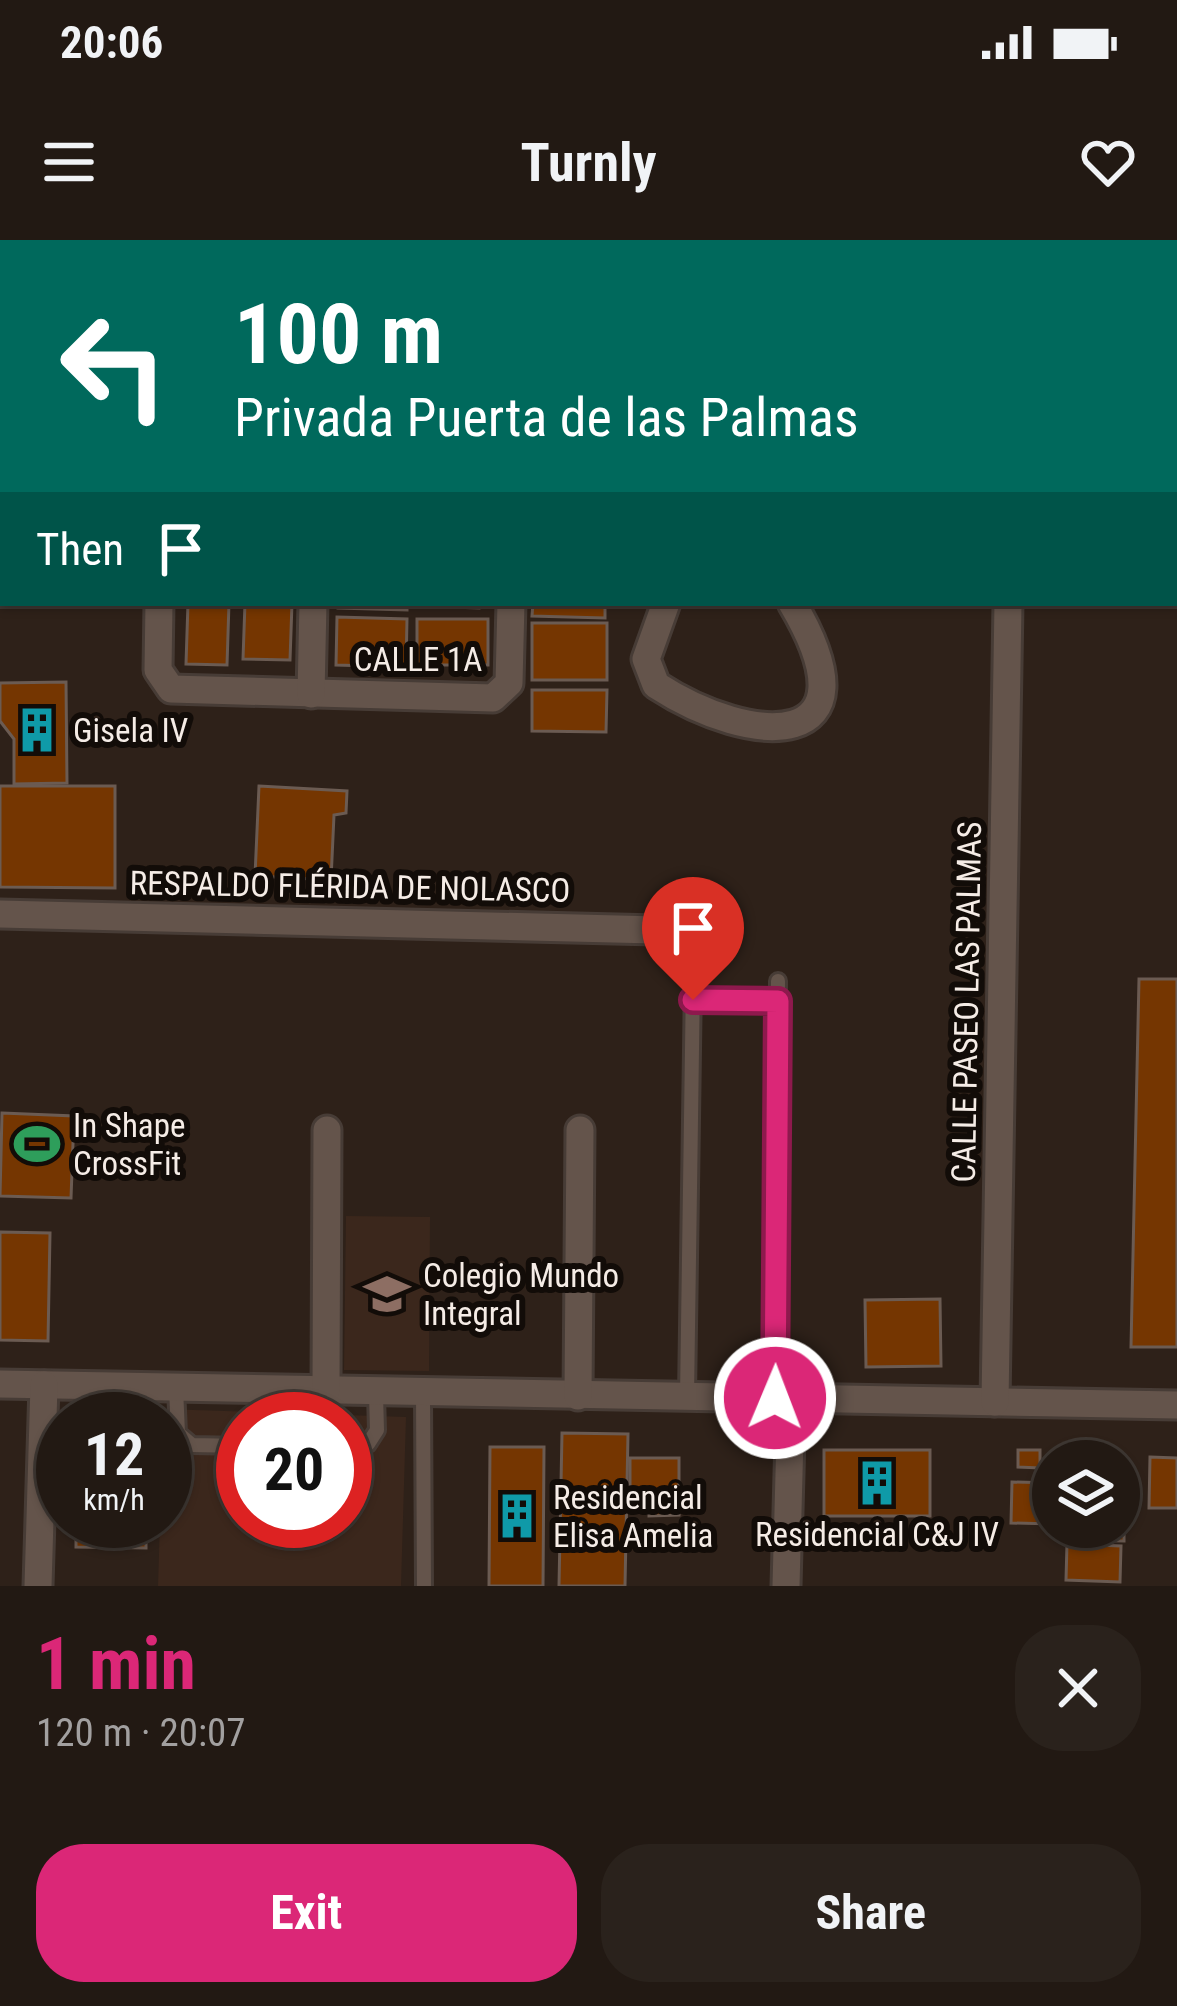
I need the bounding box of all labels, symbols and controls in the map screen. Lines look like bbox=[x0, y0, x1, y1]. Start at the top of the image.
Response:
text: 20:06 bbox=[60, 16, 163, 69]
icon: menu bbox=[36, 129, 102, 195]
icon: heart bbox=[1075, 129, 1141, 195]
text: Turnly bbox=[520, 131, 657, 194]
text: 100 m bbox=[234, 285, 443, 384]
icon: left bbox=[36, 288, 192, 444]
text: Privada Puerta de las Palmas bbox=[234, 386, 859, 449]
icon: arrive bbox=[148, 516, 214, 582]
text: Then bbox=[36, 523, 124, 576]
street label: CALLE 1A bbox=[354, 640, 482, 679]
building icon: Gisela IV bbox=[12, 705, 62, 755]
place label: Gisela IV bbox=[73, 711, 188, 750]
street label: CALLE PASEO LAS PALMAS bbox=[944, 821, 989, 1183]
street label: RESPALDO FLÉRIDA DE NOLASCO bbox=[129, 863, 571, 910]
pin bbox=[642, 877, 744, 1000]
icon: arrive bbox=[660, 895, 726, 961]
place label: In Shape CrossFit bbox=[73, 1106, 185, 1183]
sports icon: In Shape CrossFit bbox=[12, 1119, 62, 1169]
place label: Colegio Mundo Integral bbox=[423, 1256, 619, 1333]
school or university icon: Colegio Mundo Integral bbox=[362, 1269, 412, 1319]
position arrow bbox=[712, 1335, 838, 1461]
speed limit sign: 20 bbox=[216, 1392, 372, 1548]
text: 12 bbox=[84, 1419, 144, 1490]
map controls bbox=[1032, 1440, 1140, 1548]
button: layers bbox=[1032, 1440, 1140, 1548]
building icon: Residencial C&J IV bbox=[852, 1458, 902, 1508]
place label: Residencial Elisa Amelia bbox=[553, 1478, 713, 1555]
text: km/h bbox=[83, 1482, 145, 1517]
building icon: Residencial Elisa Amelia bbox=[492, 1491, 542, 1541]
place label: Residencial C&J IV bbox=[755, 1515, 999, 1554]
text: 1 min bbox=[36, 1622, 196, 1707]
button: close bbox=[1015, 1625, 1141, 1751]
text: 120 m · 20:07 bbox=[36, 1710, 246, 1756]
button: Exit bbox=[36, 1844, 577, 1982]
button: Share bbox=[601, 1844, 1141, 1982]

